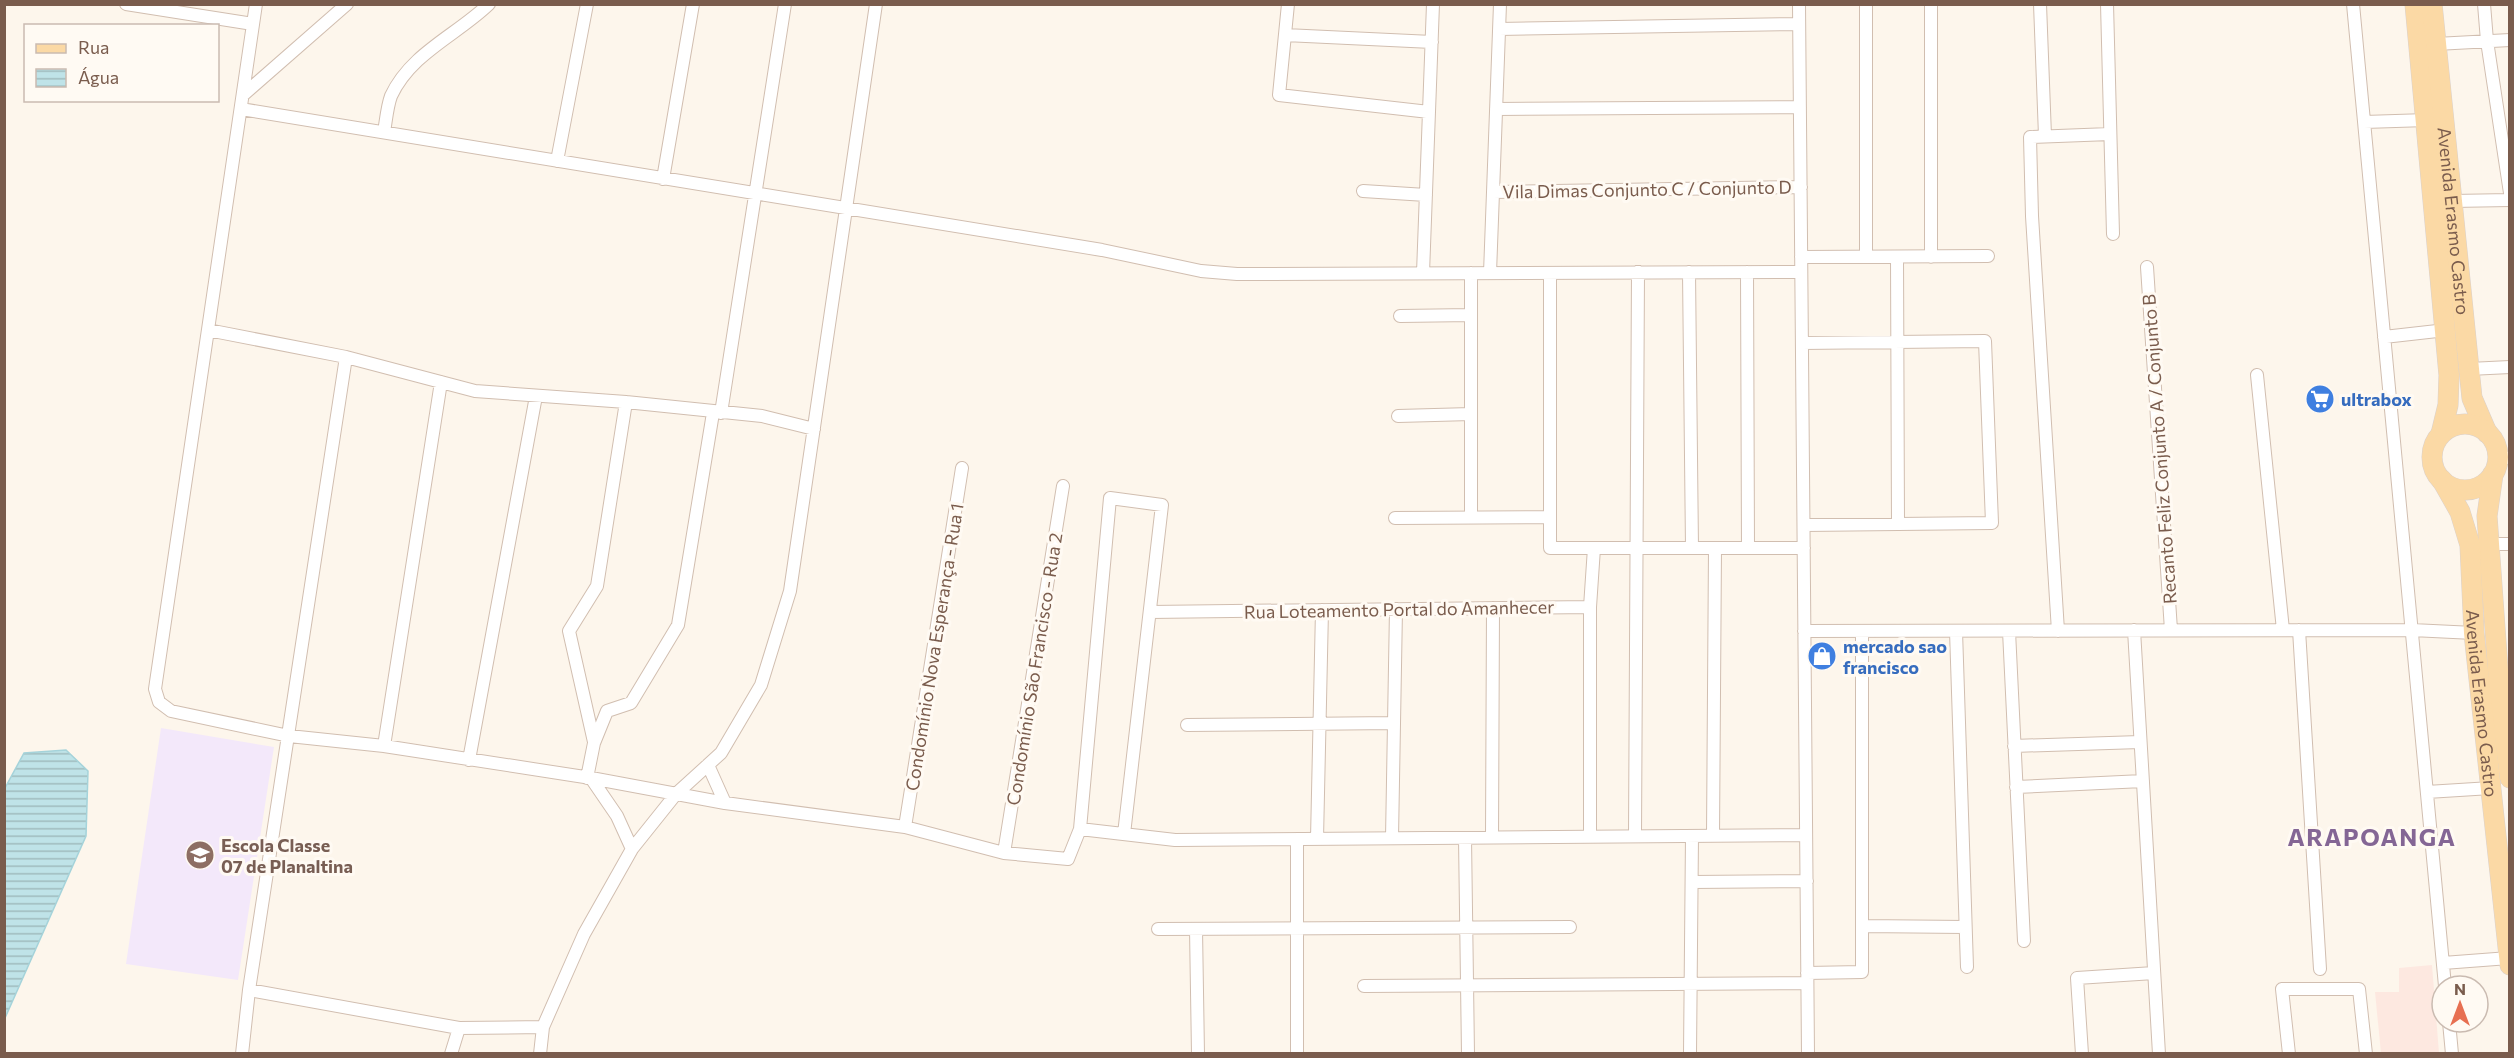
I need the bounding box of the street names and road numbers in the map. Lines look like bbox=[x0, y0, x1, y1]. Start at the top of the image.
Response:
street label: Avenida Erasmo Castro bbox=[2434, 126, 2474, 316]
street label: Vila Dimas Conjunto C / Conjunto D bbox=[1502, 175, 1792, 203]
street label: Recanto Feliz Conjunto A / Conjunto B bbox=[2137, 293, 2181, 605]
street label: Condomínio Nova Esperança - Rua 1 bbox=[900, 502, 968, 792]
street label: Condomínio São Francisco - Rua 2 bbox=[1002, 531, 1066, 807]
street label: Rua Loteamento Portal do Amanhecer bbox=[1244, 595, 1554, 623]
street label: Avenida Erasmo Castro bbox=[2462, 609, 2503, 798]

